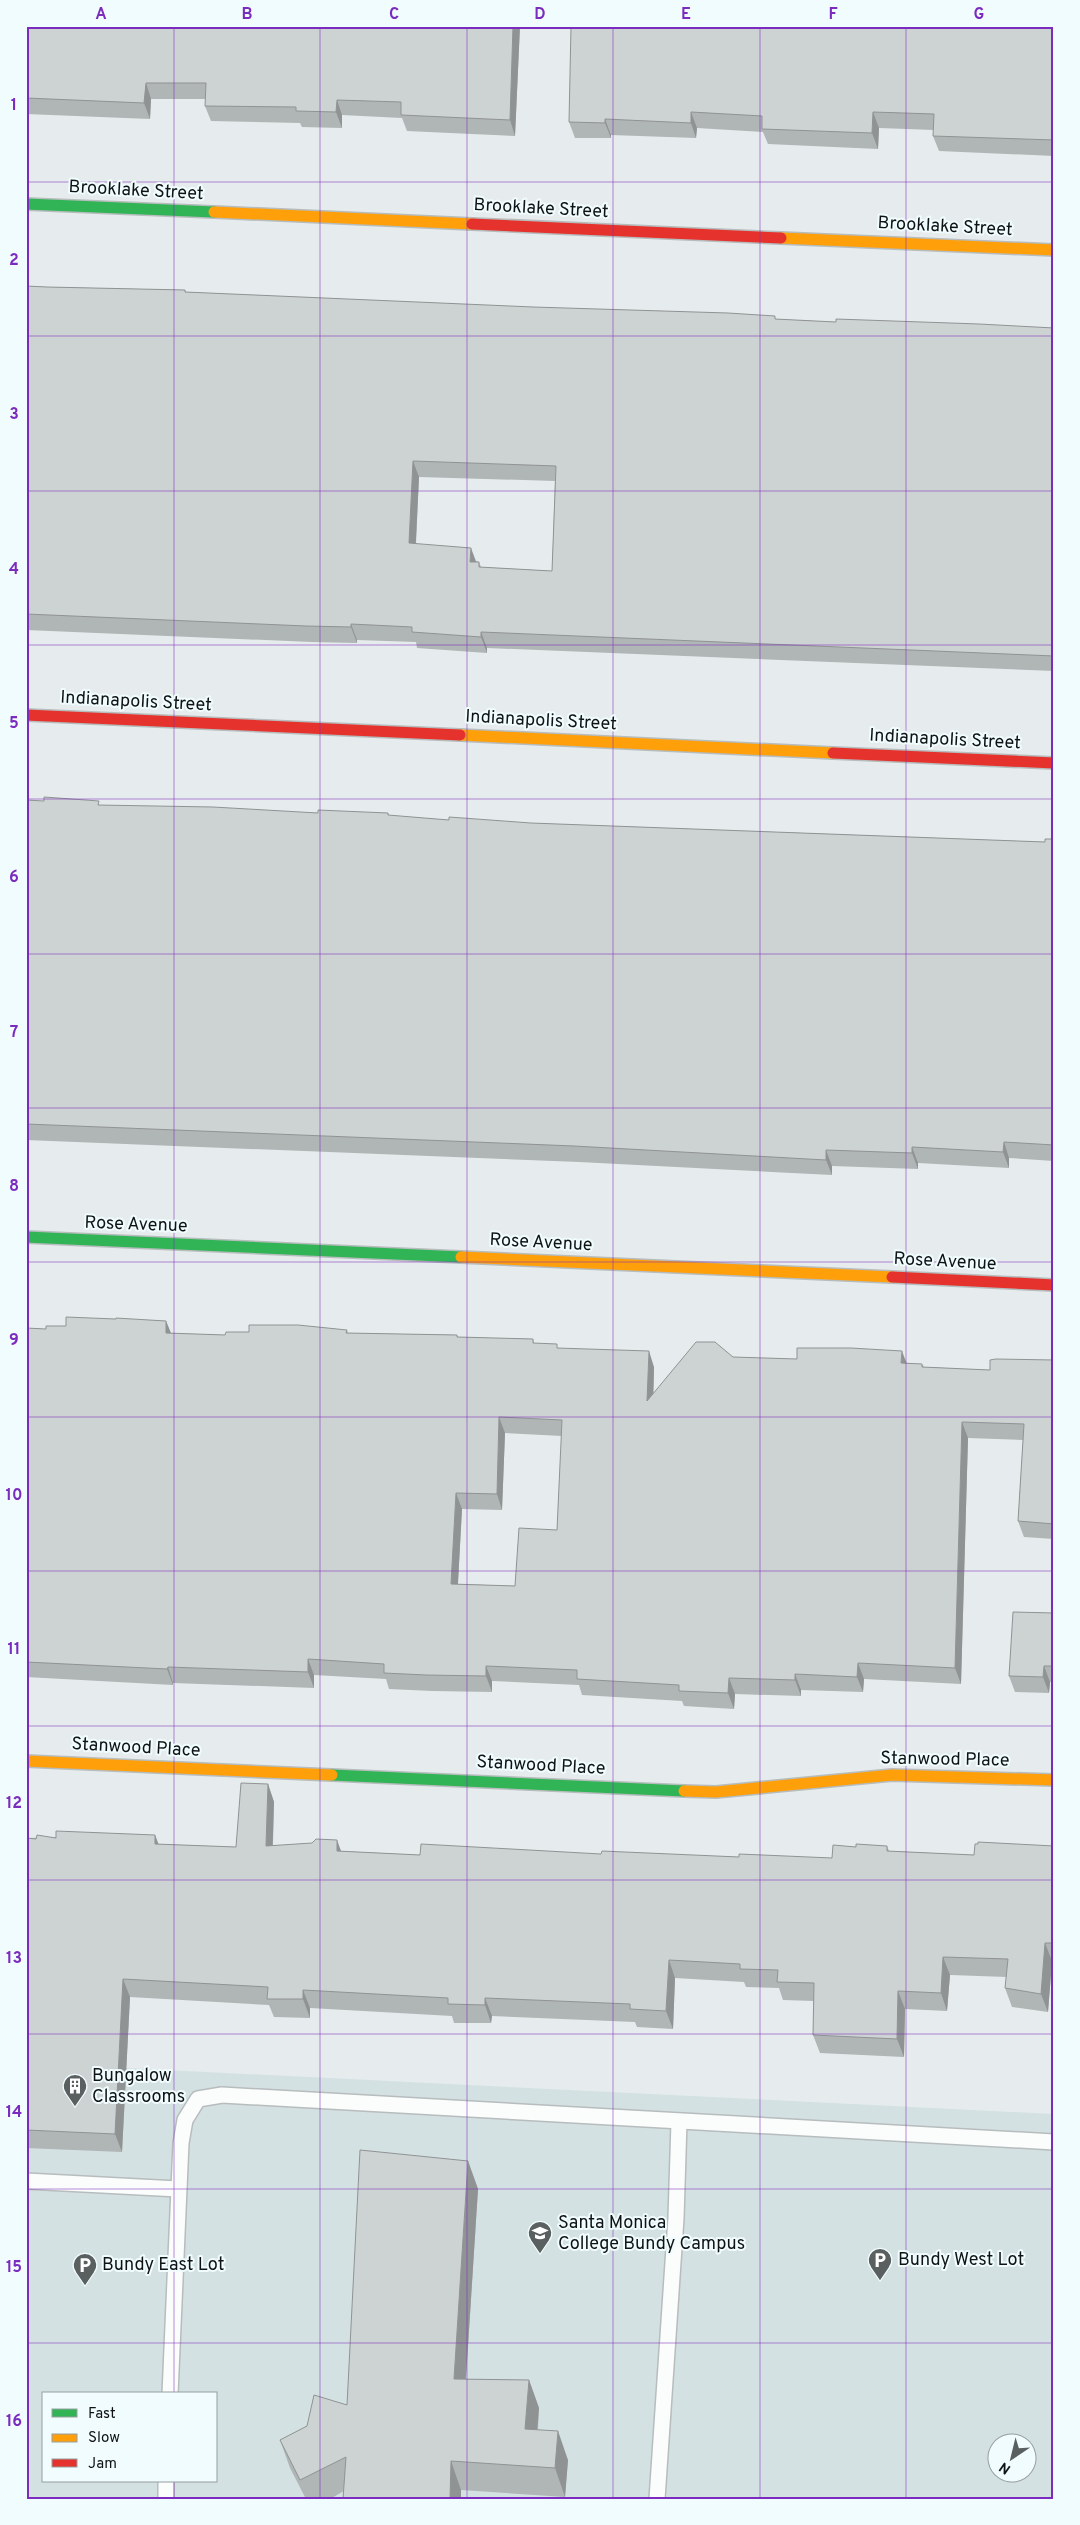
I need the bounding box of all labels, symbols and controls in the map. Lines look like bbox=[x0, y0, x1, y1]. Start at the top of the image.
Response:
text: A bbox=[95, 5, 107, 25]
text: B bbox=[241, 5, 253, 25]
text: C bbox=[389, 5, 399, 25]
text: D bbox=[534, 5, 546, 25]
text: E bbox=[681, 5, 691, 25]
text: F bbox=[828, 5, 838, 25]
text: G bbox=[974, 5, 984, 25]
text: 1 bbox=[11, 96, 17, 116]
street label: Brooklake Street bbox=[68, 176, 204, 206]
street label: Brooklake Street bbox=[473, 194, 609, 224]
street label: Brooklake Street bbox=[877, 212, 1013, 242]
text: 2 bbox=[9, 251, 19, 271]
text: 3 bbox=[9, 405, 19, 425]
text: 4 bbox=[9, 560, 19, 580]
street label: Indianapolis Street bbox=[60, 687, 212, 717]
street label: Indianapolis Street bbox=[465, 706, 617, 736]
text: 5 bbox=[9, 714, 19, 734]
street label: Indianapolis Street bbox=[869, 725, 1021, 755]
text: 6 bbox=[9, 868, 19, 888]
text: 7 bbox=[10, 1023, 18, 1043]
text: 8 bbox=[9, 1177, 19, 1197]
street label: Rose Avenue bbox=[84, 1212, 188, 1238]
street label: Rose Avenue bbox=[489, 1229, 593, 1257]
street label: Rose Avenue bbox=[893, 1248, 997, 1276]
text: 9 bbox=[9, 1331, 19, 1351]
text: 10 bbox=[6, 1486, 22, 1506]
text: 11 bbox=[8, 1640, 20, 1660]
street label: Stanwood Place bbox=[71, 1733, 201, 1763]
street label: Stanwood Place bbox=[880, 1747, 1010, 1773]
street label: Stanwood Place bbox=[476, 1751, 606, 1781]
text: 12 bbox=[6, 1794, 22, 1814]
text: 13 bbox=[6, 1949, 22, 1969]
place label: Bungalow Classrooms bbox=[92, 2065, 185, 2109]
building icon: Bungalow Classrooms bbox=[62, 2073, 88, 2107]
text: 14 bbox=[6, 2103, 22, 2123]
place label: Santa Monica College Bundy Campus bbox=[558, 2212, 745, 2256]
school or university icon: Santa Monica College Bundy Campus bbox=[527, 2220, 553, 2254]
parking icon: Bundy West Lot bbox=[867, 2247, 893, 2281]
place label: Bundy West Lot bbox=[898, 2249, 1024, 2272]
parking icon: Bundy East Lot bbox=[72, 2252, 98, 2286]
place label: Bundy East Lot bbox=[102, 2254, 225, 2277]
text: 15 bbox=[6, 2258, 22, 2278]
legend bbox=[42, 2392, 218, 2482]
text: Fast bbox=[88, 2405, 116, 2424]
text: 16 bbox=[6, 2412, 22, 2432]
text: Slow bbox=[88, 2429, 120, 2448]
north arrow bbox=[988, 2432, 1038, 2482]
text: Jam bbox=[88, 2455, 117, 2474]
text: N bbox=[996, 2458, 1014, 2477]

